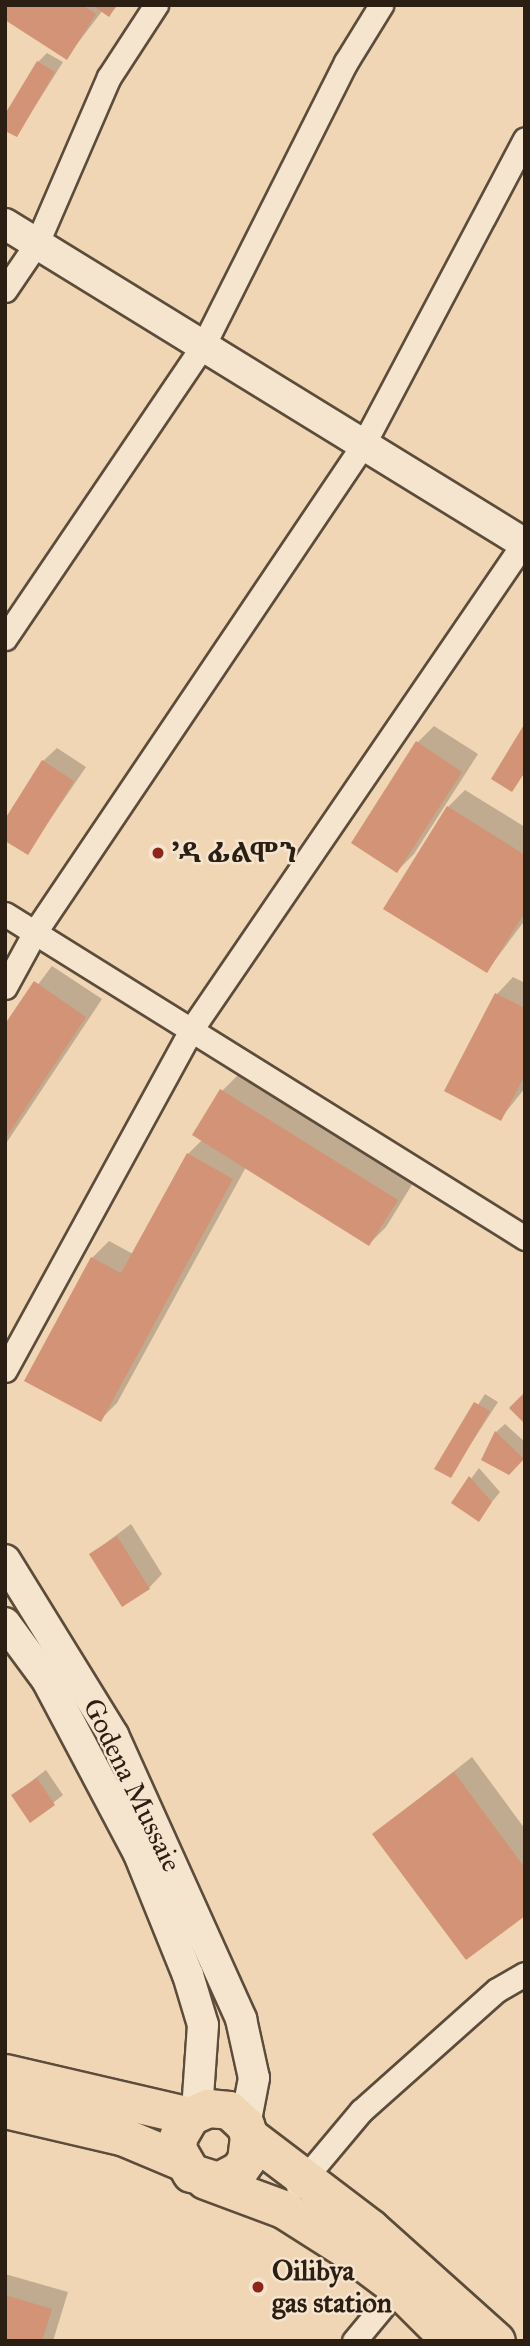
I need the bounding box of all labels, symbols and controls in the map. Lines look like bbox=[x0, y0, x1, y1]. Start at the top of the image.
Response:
place label: 'ዳ ፊልሞን bbox=[172, 836, 297, 870]
marker: 'ዳ ፊልሞን bbox=[150, 845, 166, 861]
street label: Godena Mussaie bbox=[76, 1693, 188, 1877]
place label: Oilibya gas station bbox=[272, 2254, 392, 2320]
marker: Oilibya gas station bbox=[250, 2279, 266, 2295]

